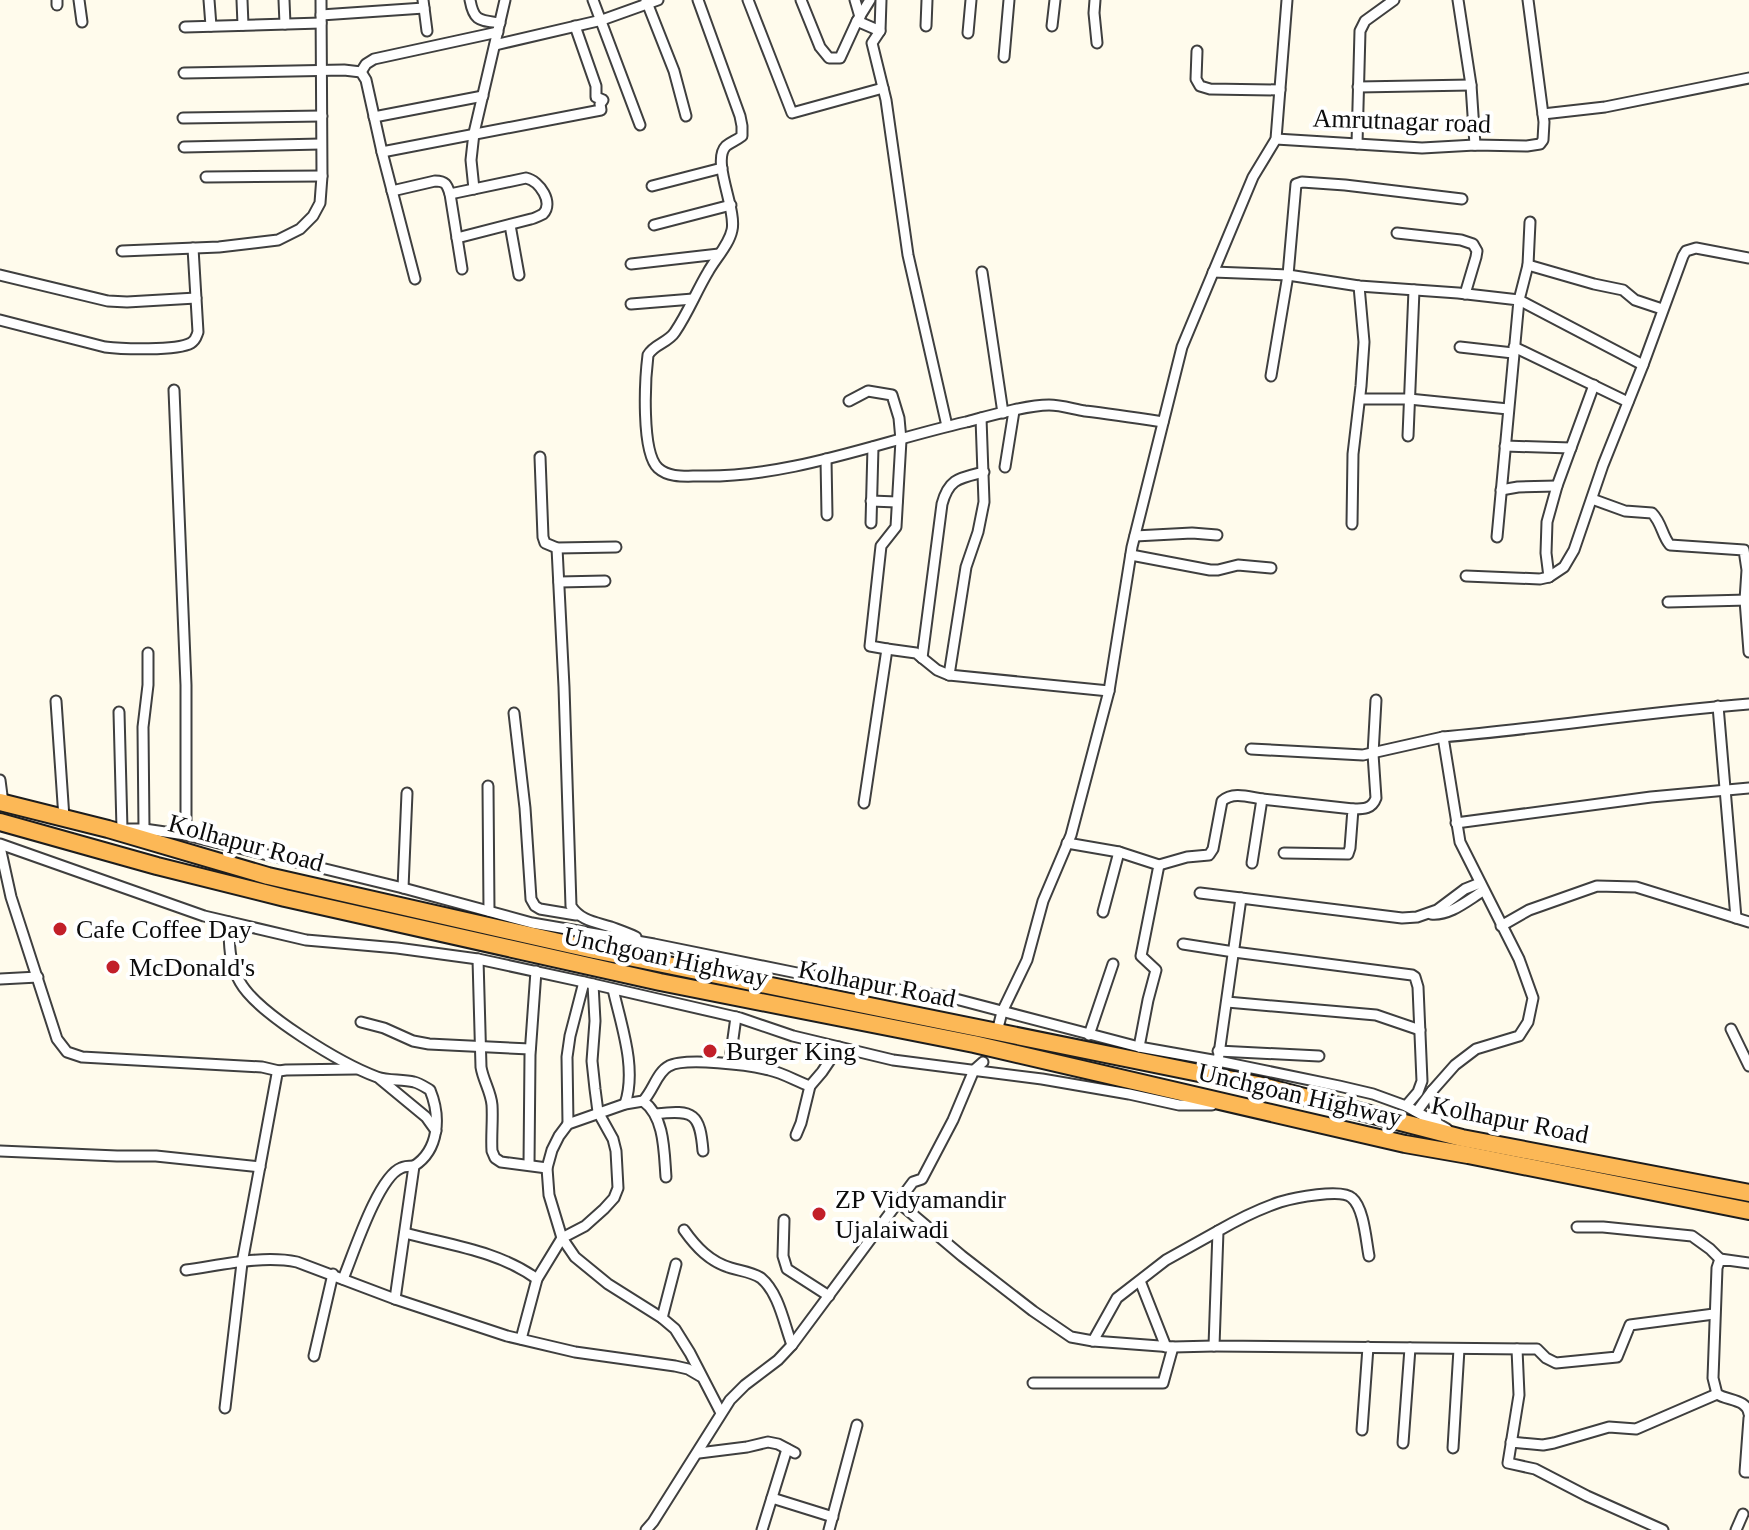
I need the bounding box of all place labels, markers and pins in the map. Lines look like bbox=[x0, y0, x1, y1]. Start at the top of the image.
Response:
place label: Cafe Coffee Day bbox=[76, 915, 252, 944]
marker: Cafe Coffee Day bbox=[51, 920, 69, 938]
place label: McDonald's bbox=[129, 953, 255, 982]
marker: McDonald's bbox=[104, 958, 122, 976]
place label: Burger King bbox=[726, 1037, 856, 1066]
marker: Burger King bbox=[701, 1042, 719, 1060]
place label: ZP Vidyamandir Ujalaiwadi bbox=[835, 1185, 1006, 1244]
marker: ZP Vidyamandir Ujalaiwadi bbox=[810, 1205, 828, 1223]

